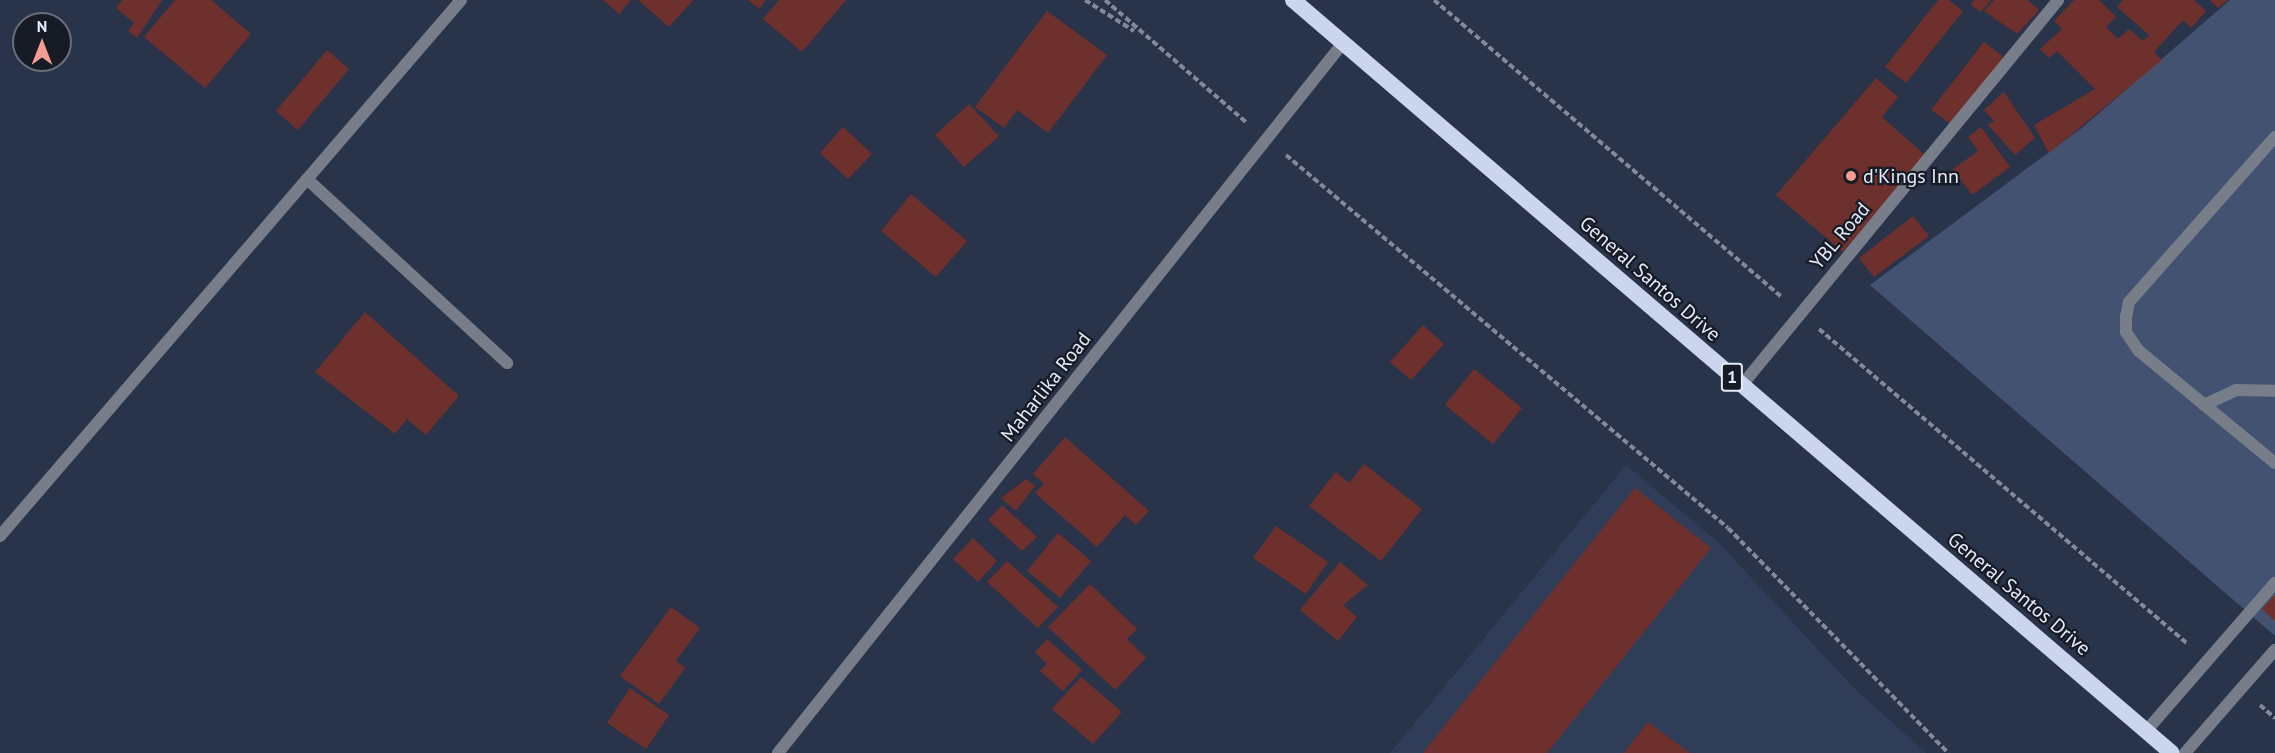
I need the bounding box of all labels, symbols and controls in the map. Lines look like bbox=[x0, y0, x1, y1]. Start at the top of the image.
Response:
north arrow bbox=[12, 12, 72, 72]
text: N bbox=[37, 16, 47, 36]
place label: d'Kings Inn bbox=[1863, 164, 1959, 188]
marker: d'Kings Inn bbox=[1844, 169, 1858, 183]
street label: YBL Road bbox=[1805, 197, 1875, 275]
street label: General Santos Drive bbox=[1575, 211, 1725, 347]
street label: Maharlika Road bbox=[996, 328, 1096, 446]
road number: 1 bbox=[1720, 362, 1744, 392]
street label: General Santos Drive bbox=[1943, 527, 2095, 661]

